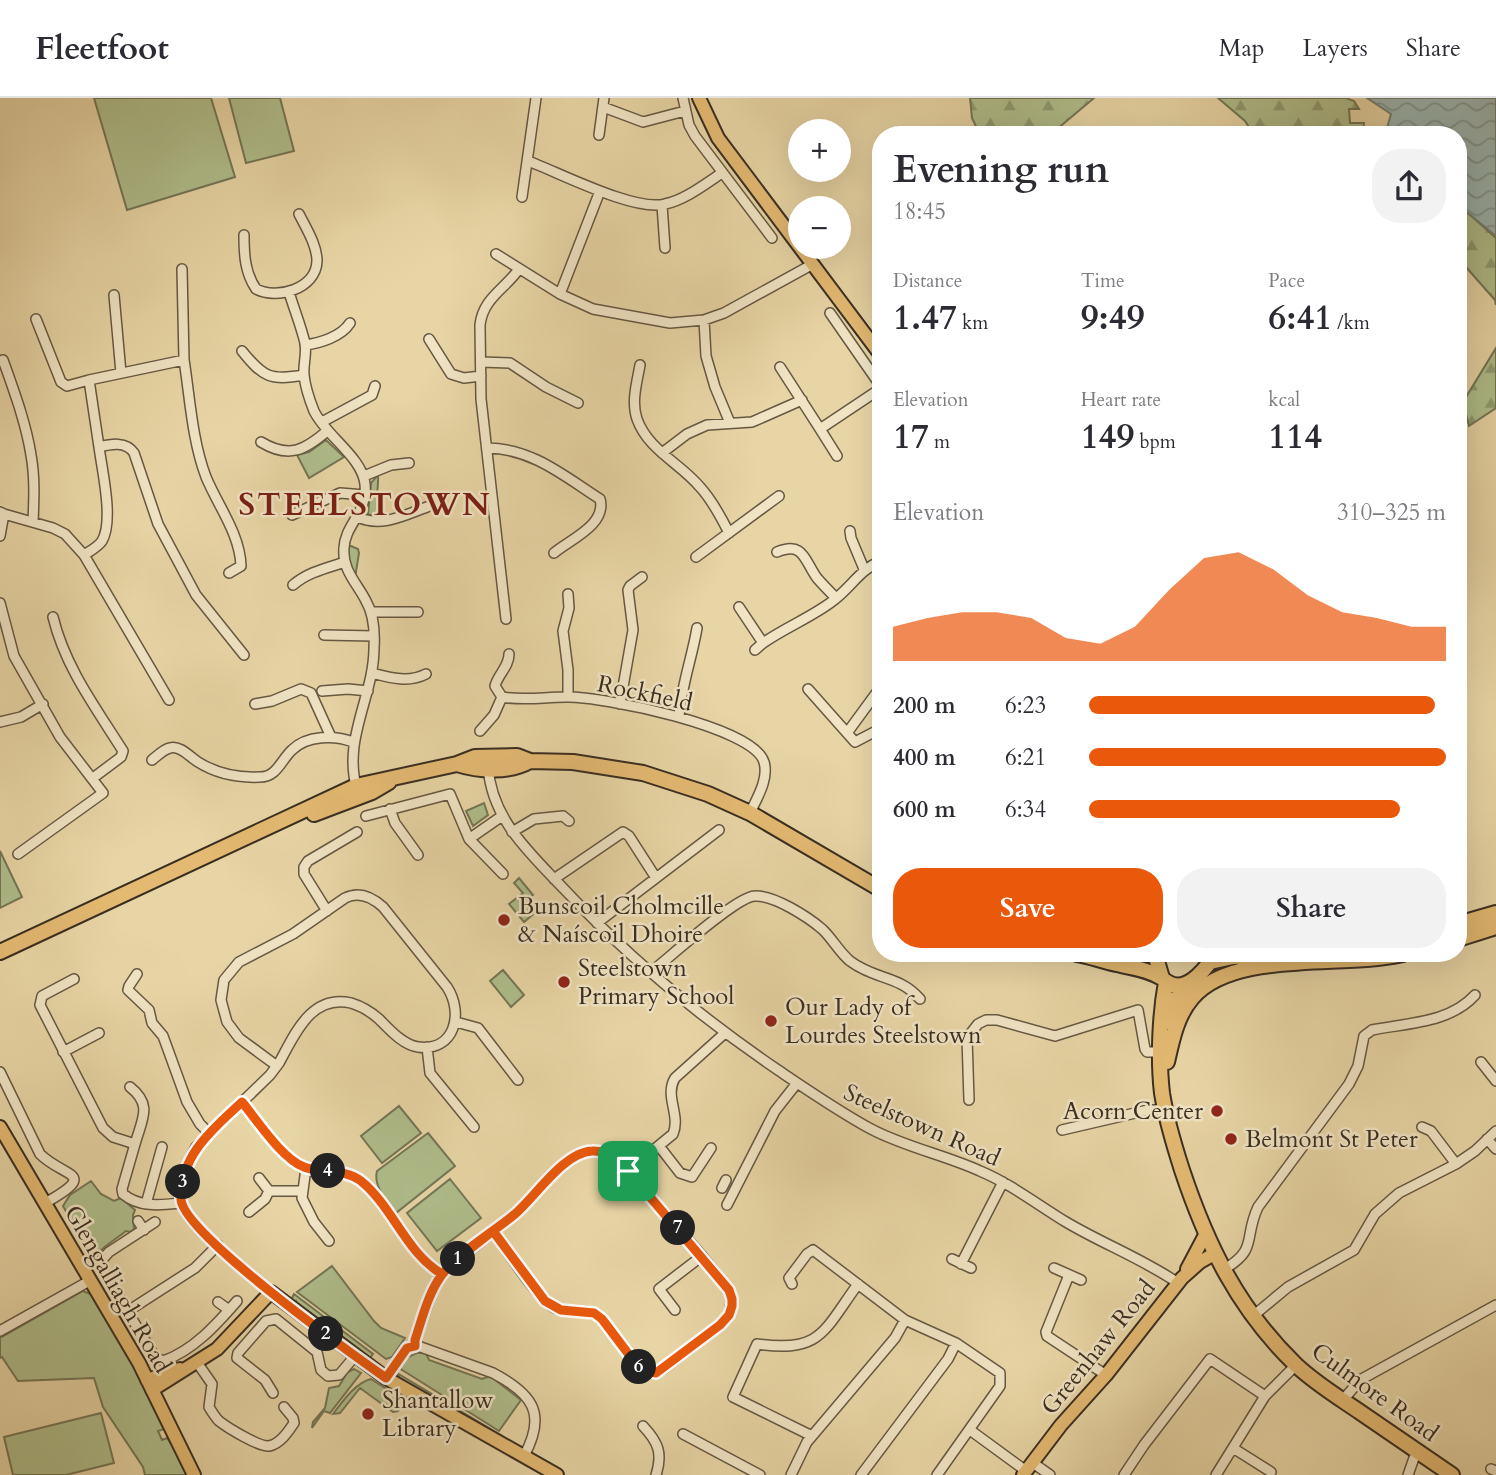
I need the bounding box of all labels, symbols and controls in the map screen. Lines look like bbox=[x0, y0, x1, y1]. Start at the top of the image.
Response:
text: Fleetfoot bbox=[35, 26, 169, 71]
text: Map bbox=[1219, 32, 1265, 65]
text: Layers bbox=[1303, 32, 1368, 65]
text: Share bbox=[1406, 32, 1461, 65]
map controls bbox=[788, 119, 851, 259]
button: + bbox=[788, 119, 851, 182]
text: Evening run bbox=[893, 144, 1109, 196]
button: share bbox=[1372, 149, 1446, 223]
button: − bbox=[788, 196, 851, 259]
text: 18:45 bbox=[893, 196, 946, 227]
text: Distance bbox=[893, 268, 962, 294]
text: Time bbox=[1081, 268, 1125, 294]
text: Pace bbox=[1268, 268, 1305, 294]
text: 1.47 bbox=[893, 294, 957, 342]
text: 9:49 bbox=[1081, 294, 1145, 342]
text: 6:41 bbox=[1268, 294, 1332, 342]
text: km bbox=[957, 310, 988, 336]
text: /km bbox=[1332, 310, 1370, 336]
text: Elevation bbox=[893, 387, 968, 413]
text: Heart rate bbox=[1081, 387, 1161, 413]
text: kcal bbox=[1268, 387, 1300, 413]
text: 17 bbox=[893, 413, 929, 461]
text: 149 bbox=[1081, 413, 1134, 461]
text: 114 bbox=[1268, 413, 1322, 461]
text: m bbox=[929, 429, 950, 455]
text: bpm bbox=[1134, 429, 1176, 455]
district label: STEELSTOWN bbox=[238, 483, 492, 527]
text: Elevation bbox=[893, 497, 984, 528]
text: 310–325 m bbox=[1337, 497, 1446, 528]
street label: Rockfield bbox=[594, 667, 696, 720]
text: 200 m bbox=[893, 690, 956, 721]
text: 6:23 bbox=[1005, 690, 1046, 721]
text: 400 m bbox=[893, 742, 956, 773]
text: 6:21 bbox=[1005, 742, 1046, 773]
text: 600 m bbox=[893, 794, 956, 825]
text: 6:34 bbox=[1005, 794, 1046, 825]
button: Save bbox=[893, 868, 1163, 948]
button: Share bbox=[1177, 868, 1446, 948]
place label: Bunscoil Cholmcille & Naíscoil Dhoire bbox=[518, 890, 724, 951]
marker: Bunscoil Cholmcille & Naíscoil Dhoire bbox=[496, 912, 512, 928]
place label: Steelstown Primary School bbox=[578, 952, 734, 1013]
marker: Steelstown Primary School bbox=[556, 974, 572, 990]
place label: Our Lady of Lourdes Steelstown bbox=[785, 991, 982, 1052]
marker: Our Lady of Lourdes Steelstown bbox=[763, 1013, 779, 1029]
street label: Steelstown Road bbox=[838, 1076, 1006, 1175]
place label: Acorn Center bbox=[1063, 1095, 1203, 1128]
marker: Acorn Center bbox=[1209, 1103, 1225, 1119]
place label: Belmont St Peter bbox=[1245, 1123, 1418, 1156]
marker: Belmont St Peter bbox=[1223, 1131, 1239, 1147]
pin bbox=[598, 1141, 658, 1201]
icon: arrive bbox=[609, 1152, 647, 1190]
pin: 4 bbox=[310, 1154, 346, 1188]
text: 4 bbox=[323, 1157, 332, 1183]
pin: 3 bbox=[166, 1164, 200, 1200]
text: 3 bbox=[178, 1168, 187, 1194]
street label: Glengalliagh Road bbox=[56, 1199, 179, 1379]
pin: 7 bbox=[660, 1210, 696, 1246]
text: 7 bbox=[673, 1214, 682, 1240]
pin: 1 bbox=[440, 1242, 476, 1276]
text: 1 bbox=[453, 1245, 462, 1271]
street label: Greenhaw Road bbox=[1034, 1273, 1163, 1422]
pin: 2 bbox=[308, 1316, 344, 1352]
text: 2 bbox=[321, 1320, 330, 1346]
street label: Culmore Road bbox=[1304, 1335, 1445, 1450]
pin: 6 bbox=[622, 1350, 656, 1384]
text: 6 bbox=[634, 1353, 643, 1379]
place label: Shantallow Library bbox=[382, 1384, 494, 1445]
marker: Shantallow Library bbox=[360, 1406, 376, 1422]

